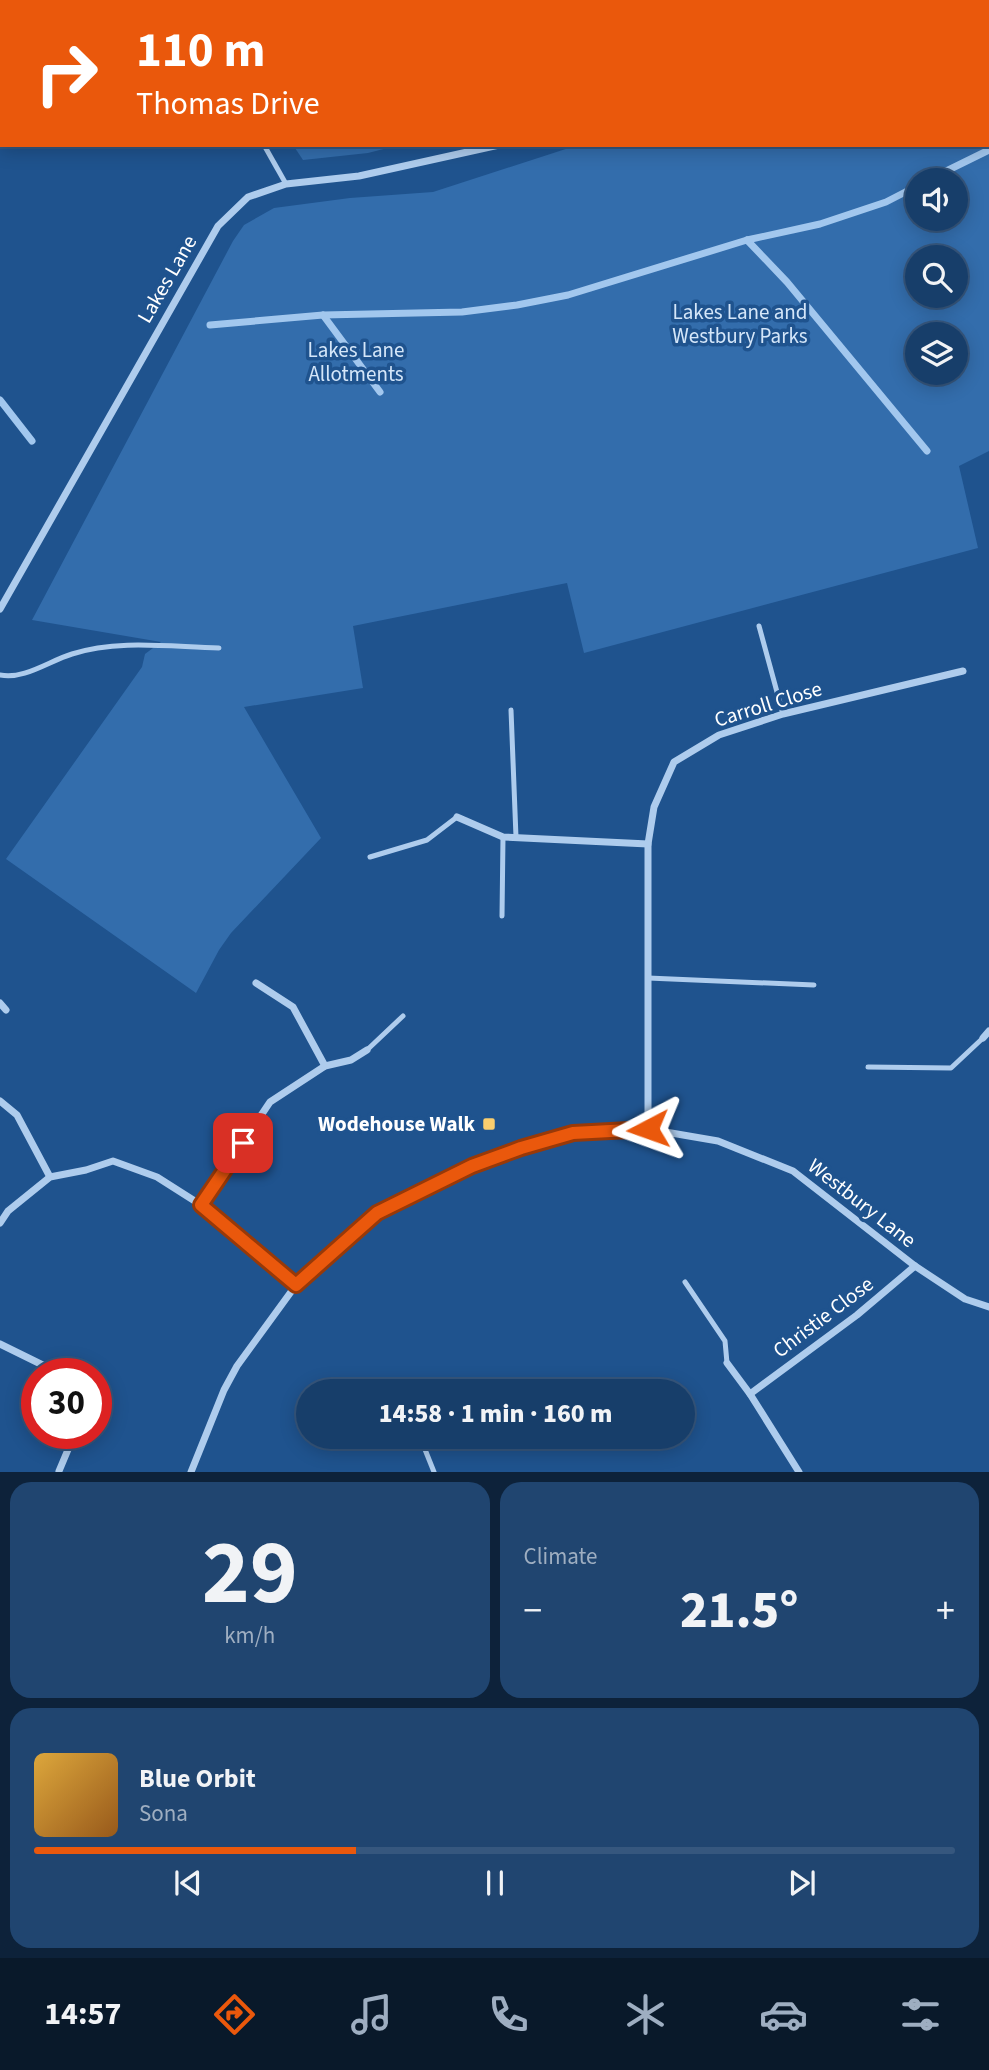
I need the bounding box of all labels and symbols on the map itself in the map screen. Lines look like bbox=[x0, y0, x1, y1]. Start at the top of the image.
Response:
street label: Lakes Lane bbox=[130, 230, 204, 328]
park label: Lakes Lane and Westbury Parks bbox=[672, 297, 808, 351]
park label: Lakes Lane Allotments bbox=[308, 335, 404, 389]
street label: Carroll Close bbox=[710, 673, 826, 735]
position arrow bbox=[611, 1092, 685, 1166]
place label: Wodehouse Walk bbox=[318, 1109, 475, 1139]
pin bbox=[213, 1113, 273, 1173]
marker: Wodehouse Walk bbox=[481, 1116, 497, 1132]
street label: Westbury Lane bbox=[802, 1151, 922, 1255]
street label: Christie Close bbox=[766, 1269, 880, 1365]
speed limit sign: 30 bbox=[21, 1358, 112, 1449]

